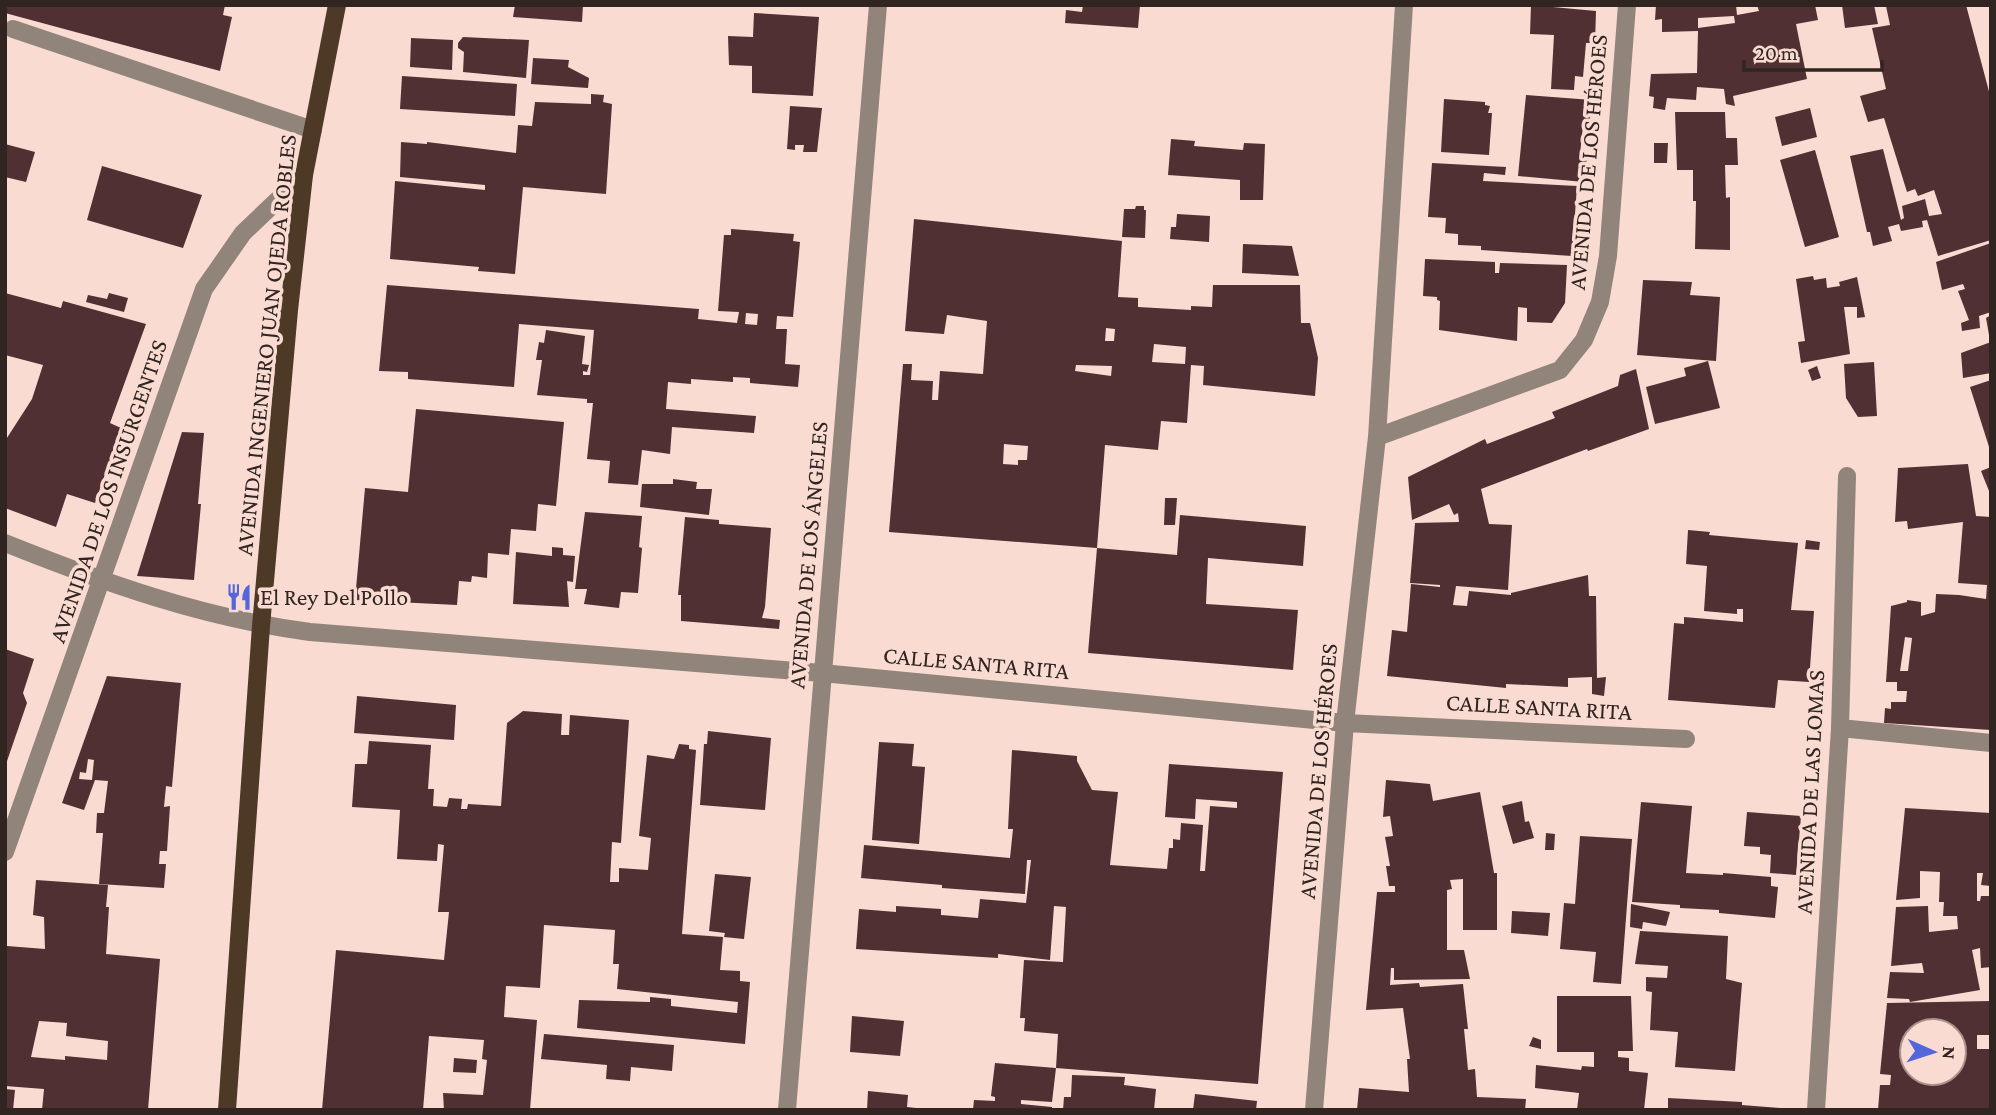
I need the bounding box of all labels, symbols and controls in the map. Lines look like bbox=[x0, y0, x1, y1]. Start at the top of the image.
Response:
scale bar bbox=[1744, 28, 1882, 72]
street label: AVENIDA DE LOS HÉROES bbox=[1563, 33, 1612, 291]
text: 20 m bbox=[1755, 41, 1798, 65]
street label: AVENIDA INGENIERO JUAN OJEDA ROBLES bbox=[230, 133, 301, 557]
street label: AVENIDA DE LOS INSURGENTES bbox=[43, 336, 172, 646]
street label: AVENIDA DE LOS ÁNGELES bbox=[782, 420, 833, 690]
restaurant icon: El Rey Del Pollo bbox=[224, 582, 254, 612]
place label: El Rey Del Pollo bbox=[260, 583, 408, 610]
street label: CALLE SANTA RITA bbox=[882, 641, 1071, 684]
street label: AVENIDA DE LOS HÉROES bbox=[1293, 642, 1342, 900]
street label: AVENIDA DE LAS LOMAS bbox=[1790, 669, 1829, 915]
street label: CALLE SANTA RITA bbox=[1445, 688, 1633, 725]
north arrow bbox=[1898, 1017, 1968, 1087]
text: N bbox=[1939, 1046, 1960, 1060]

